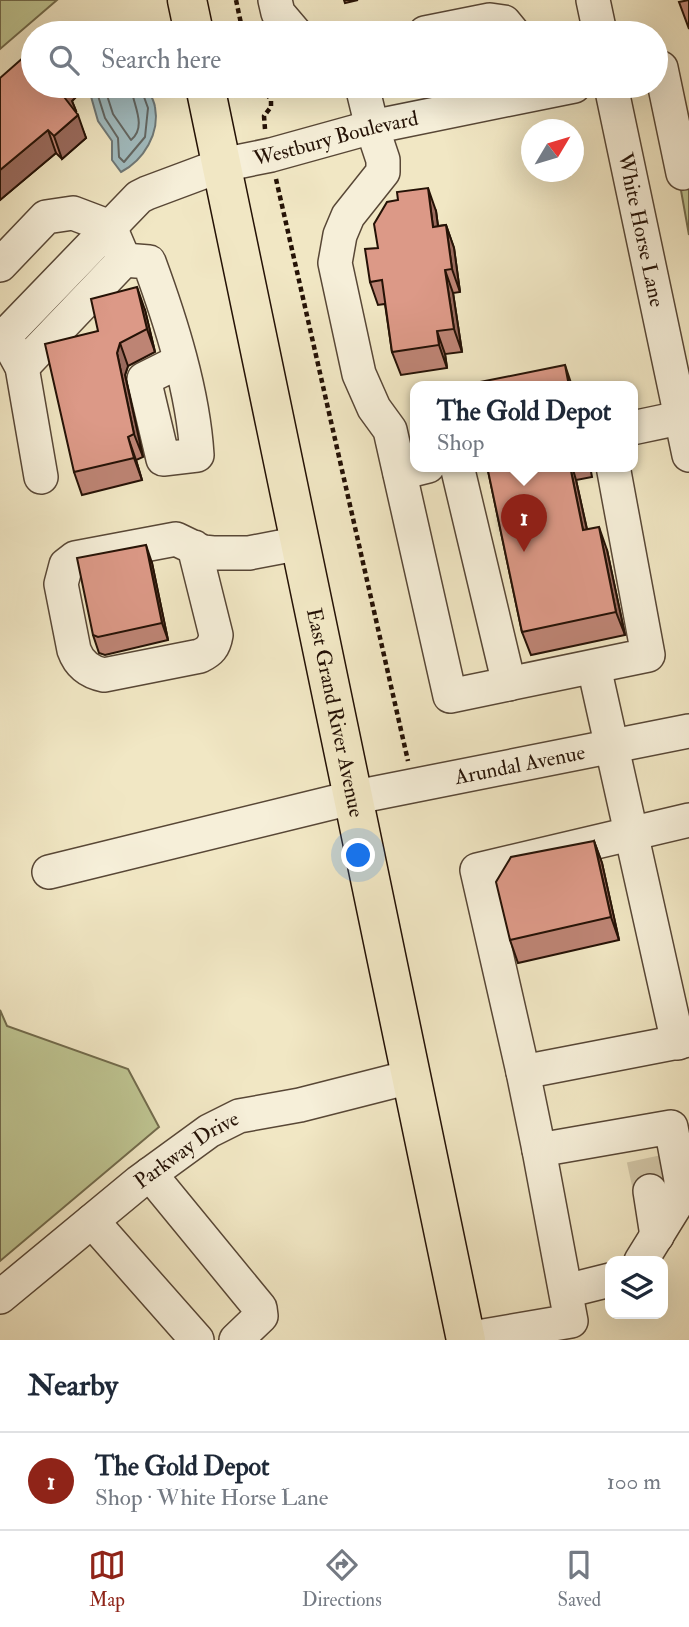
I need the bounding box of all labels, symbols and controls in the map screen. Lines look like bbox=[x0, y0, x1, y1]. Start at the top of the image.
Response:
search box bbox=[21, 21, 668, 98]
icon: search bbox=[45, 41, 83, 79]
text: Search here bbox=[101, 44, 221, 76]
street label: Westbury Boulevard bbox=[250, 104, 421, 172]
north arrow bbox=[521, 119, 584, 182]
street label: White Horse Lane bbox=[612, 149, 671, 310]
popup bbox=[410, 381, 638, 472]
text: The Gold Depot bbox=[437, 396, 611, 428]
text: Shop bbox=[437, 428, 484, 457]
pin: 1 bbox=[501, 494, 547, 552]
street label: East Grand River Avenue bbox=[300, 605, 370, 820]
street label: Arundal Avenue bbox=[451, 738, 588, 791]
your location bbox=[341, 838, 375, 872]
street label: Parkway Drive bbox=[129, 1105, 243, 1195]
map controls bbox=[605, 1256, 668, 1319]
button: layers bbox=[605, 1256, 668, 1319]
text: Nearby bbox=[28, 1367, 118, 1404]
text: The Gold Depot bbox=[95, 1451, 269, 1483]
text: 1 bbox=[47, 1467, 55, 1496]
text: 100 m bbox=[607, 1467, 661, 1496]
text: Shop · White Horse Lane bbox=[95, 1483, 328, 1512]
tab: Map bbox=[88, 1546, 126, 1612]
tab: Directions bbox=[302, 1546, 382, 1612]
tab: Saved bbox=[558, 1546, 601, 1612]

